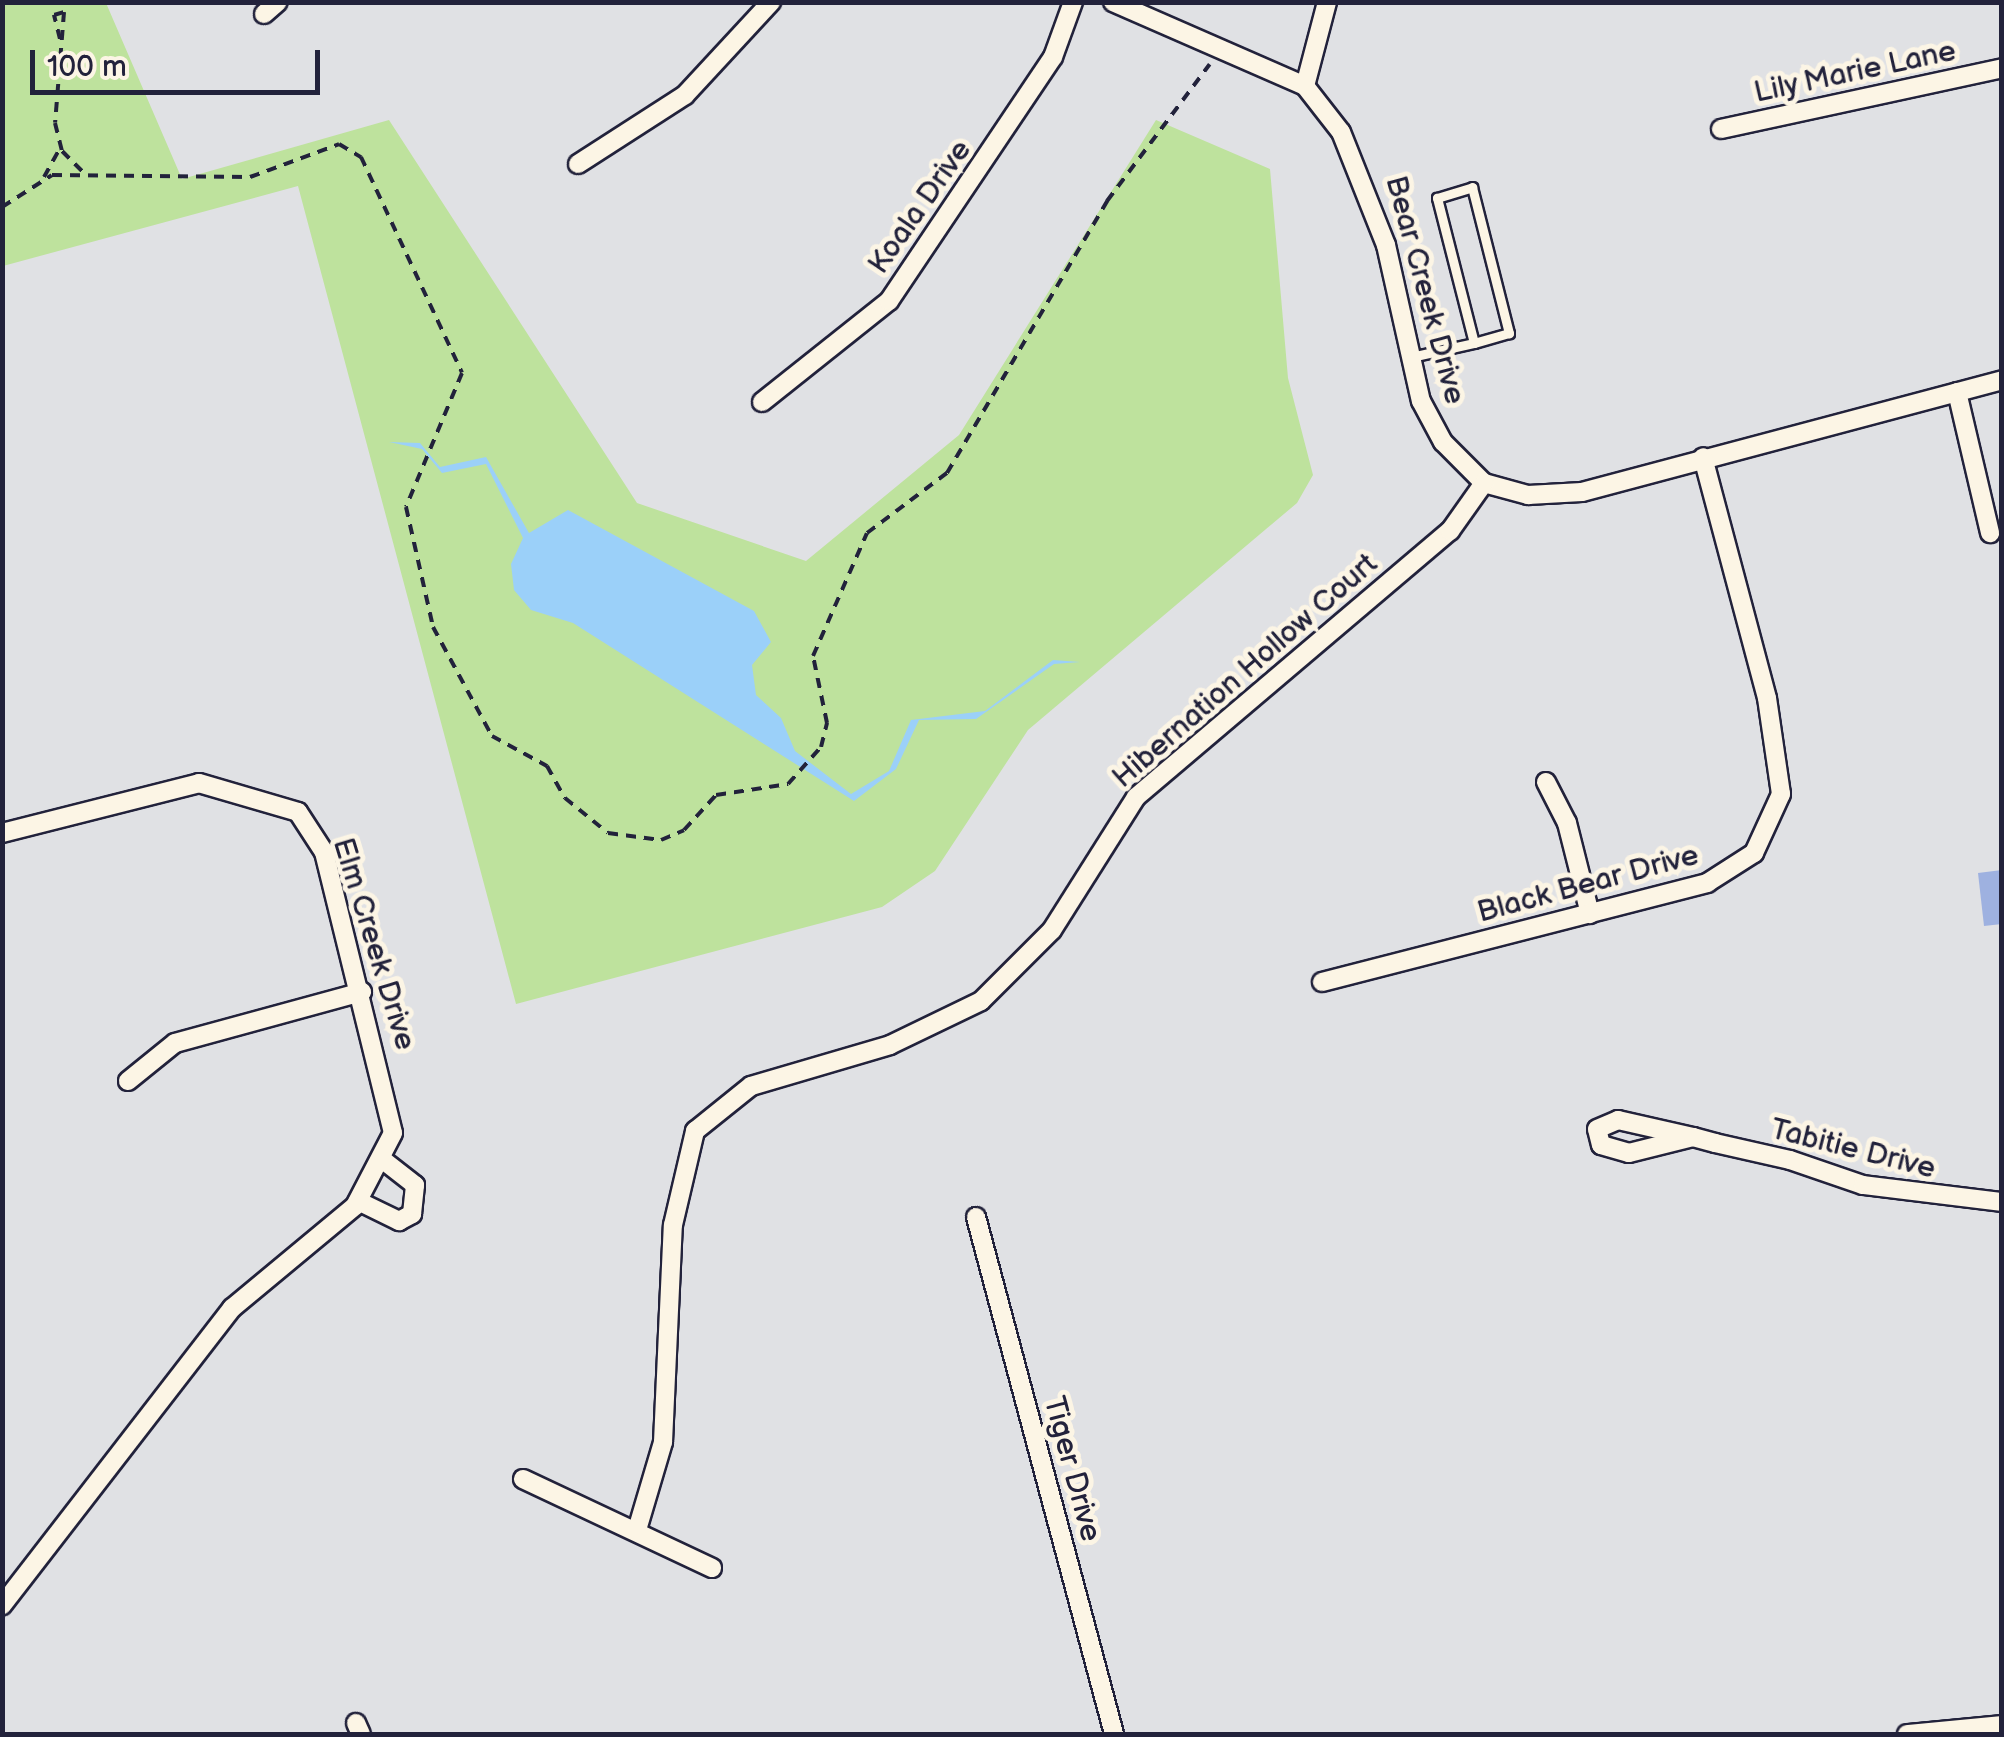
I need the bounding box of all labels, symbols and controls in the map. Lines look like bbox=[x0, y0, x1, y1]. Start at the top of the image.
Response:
scale bar bbox=[35, 30, 325, 92]
street label: Lily Marie Lane bbox=[1750, 33, 1960, 111]
text: 100 m bbox=[47, 49, 127, 85]
street label: Koala Drive bbox=[861, 133, 979, 281]
street label: Bear Creek Drive bbox=[1377, 172, 1473, 408]
street label: Hibernation Hollow Court bbox=[1105, 546, 1385, 796]
street label: Elm Creek Drive bbox=[325, 834, 423, 1054]
street label: Black Bear Drive bbox=[1473, 837, 1703, 931]
street label: Tabitie Drive bbox=[1767, 1111, 1939, 1187]
street label: Tiger Drive bbox=[1035, 1393, 1109, 1545]

